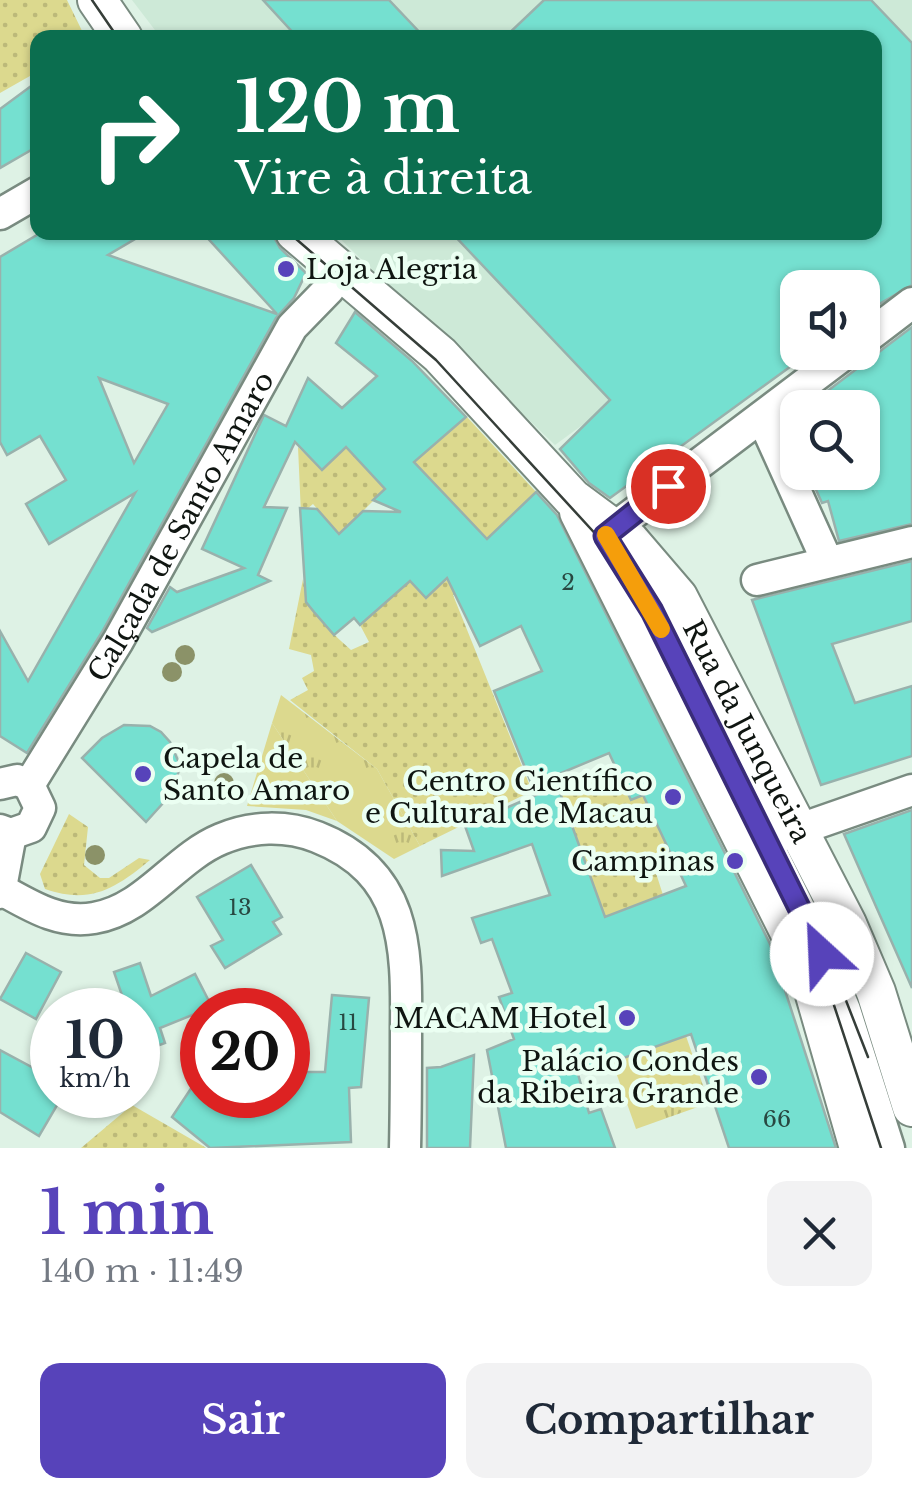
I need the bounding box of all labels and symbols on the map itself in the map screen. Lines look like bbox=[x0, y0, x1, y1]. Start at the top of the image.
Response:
place label: Loja Alegria bbox=[306, 252, 478, 287]
marker: Loja Alegria bbox=[275, 258, 297, 280]
street label: Calçada de Santo Amaro bbox=[80, 365, 282, 688]
pin bbox=[626, 444, 711, 529]
house number: 2 bbox=[561, 569, 575, 596]
street label: Rua da Junqueira bbox=[675, 614, 819, 850]
place label: Capela de Santo Amaro bbox=[163, 741, 350, 808]
marker: Capela de Santo Amaro bbox=[132, 763, 154, 785]
place label: Centro Científico e Cultural de Macau bbox=[365, 764, 653, 831]
marker: Centro Científico e Cultural de Macau bbox=[662, 786, 684, 808]
place label: Campinas bbox=[571, 844, 715, 879]
marker: Campinas bbox=[724, 850, 746, 872]
house number: 13 bbox=[228, 894, 252, 921]
position arrow bbox=[770, 902, 874, 1006]
speed limit sign: 20 bbox=[180, 988, 310, 1118]
place label: MACAM Hotel bbox=[394, 1001, 607, 1036]
marker: MACAM Hotel bbox=[616, 1007, 638, 1029]
house number: 11 bbox=[338, 1009, 358, 1036]
place label: Palácio Condes da Ribeira Grande bbox=[477, 1044, 739, 1111]
marker: Palácio Condes da Ribeira Grande bbox=[748, 1066, 770, 1088]
house number: 66 bbox=[763, 1106, 791, 1133]

